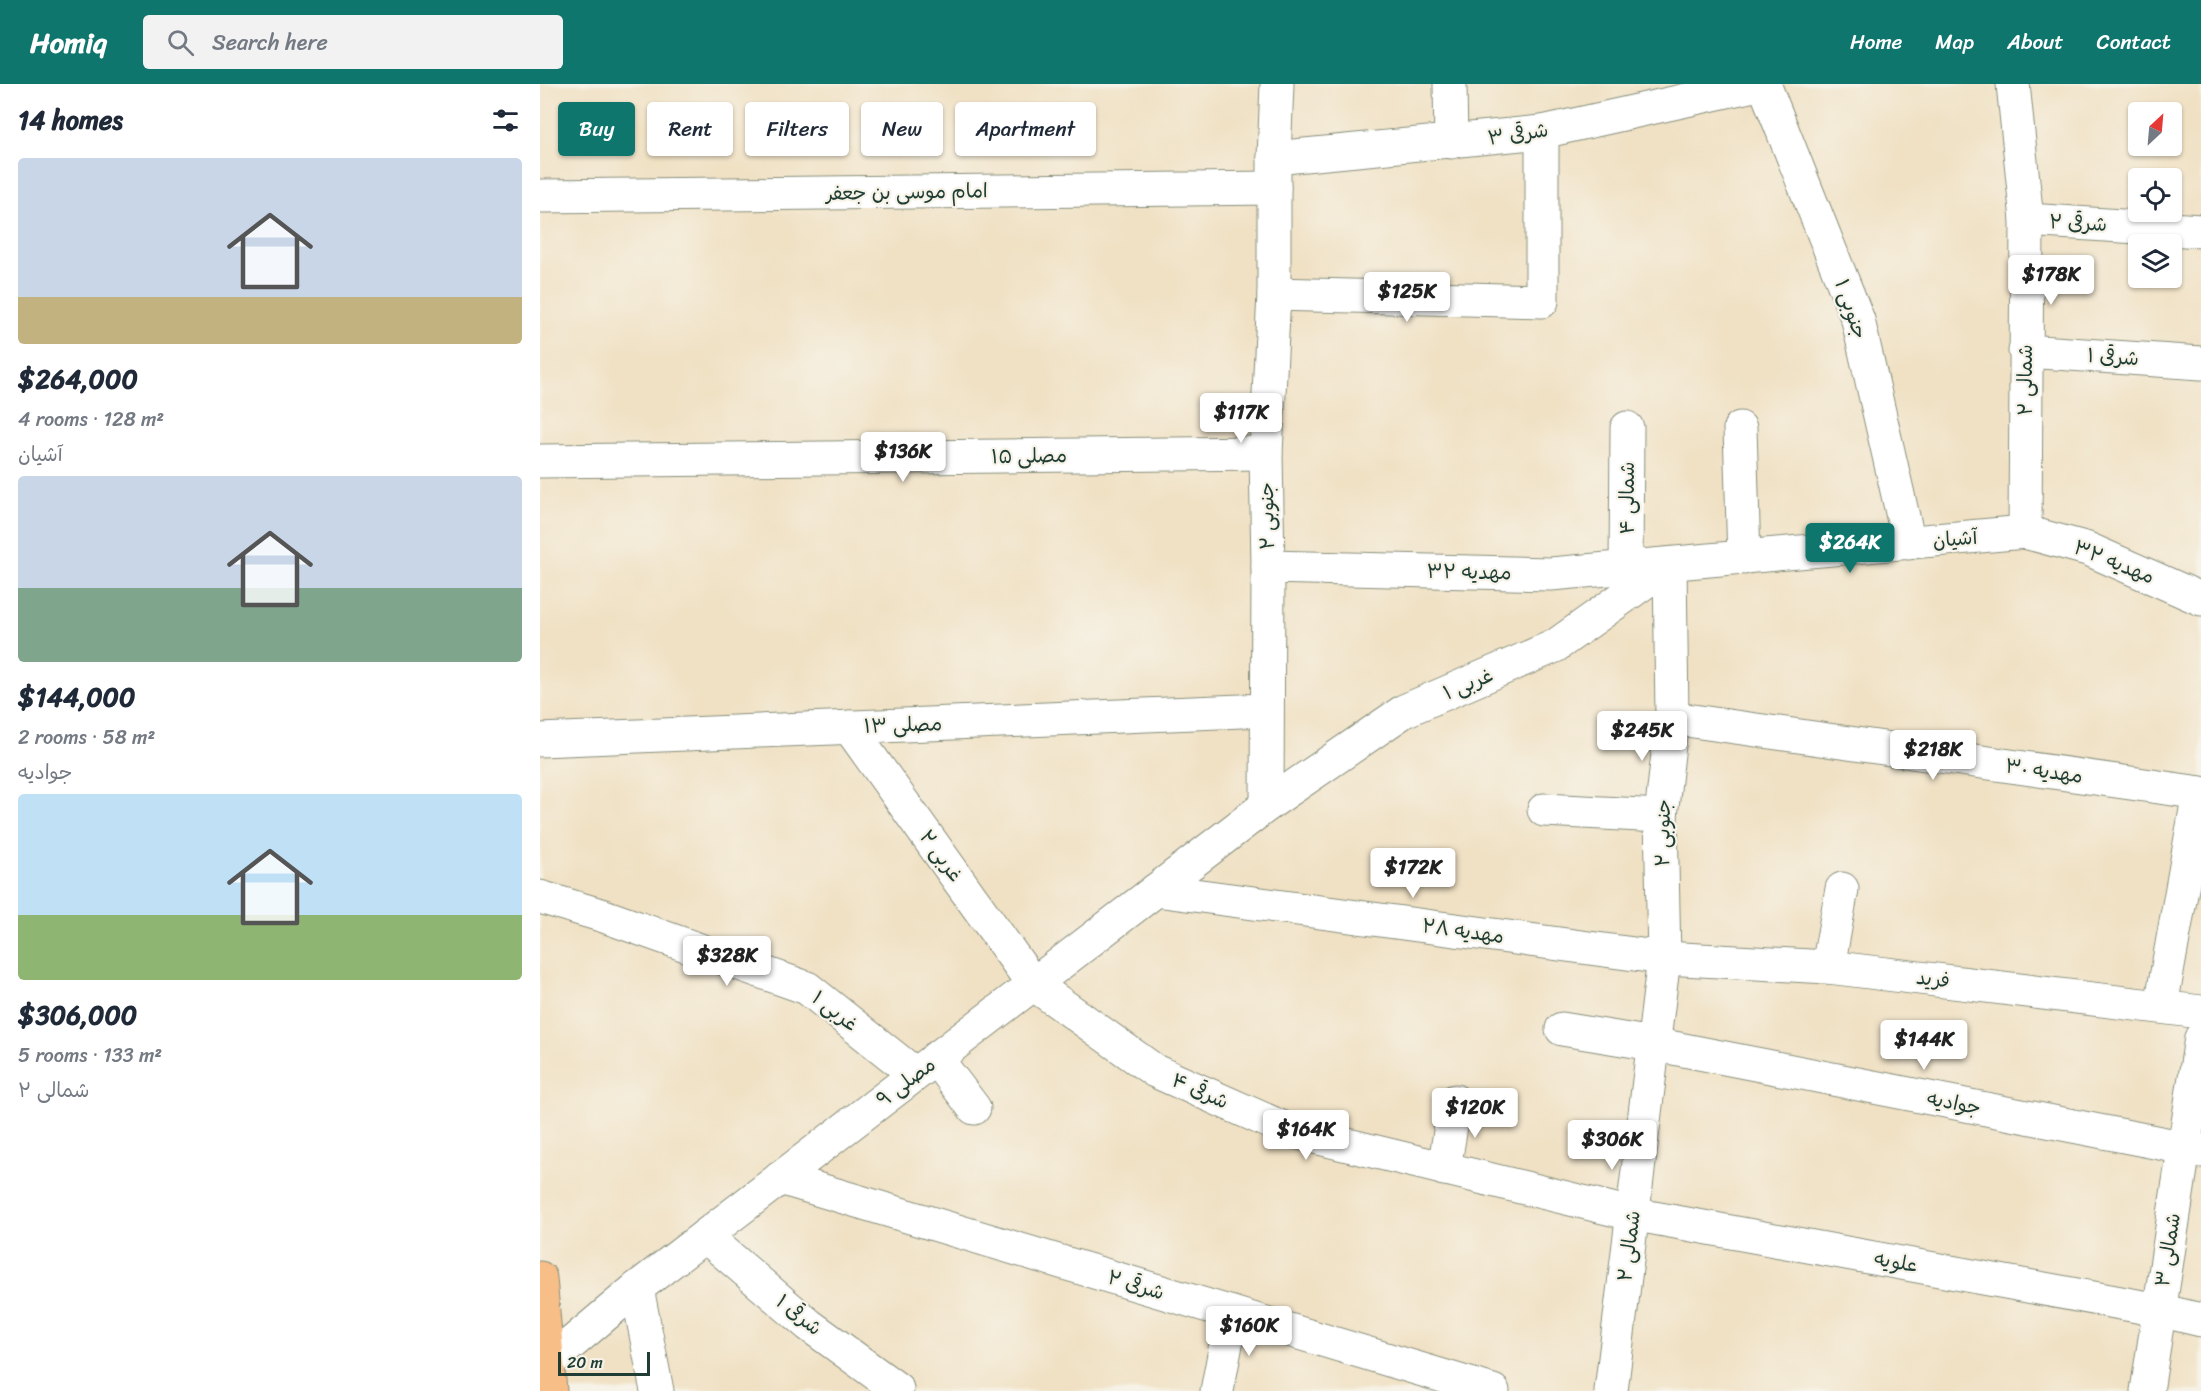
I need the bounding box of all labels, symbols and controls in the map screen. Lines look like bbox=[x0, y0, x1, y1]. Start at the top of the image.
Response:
search box bbox=[143, 15, 563, 69]
text: Homiq bbox=[30, 18, 107, 67]
text: Search here bbox=[212, 23, 328, 62]
text: Home bbox=[1850, 23, 1902, 61]
text: Map bbox=[1935, 23, 1974, 61]
text: About bbox=[2007, 23, 2064, 61]
text: Contact bbox=[2097, 23, 2171, 61]
icon: search bbox=[164, 26, 197, 59]
text: 14 homes bbox=[18, 97, 123, 143]
chip: Buy bbox=[558, 102, 635, 156]
chip: Rent bbox=[647, 102, 733, 156]
chip: Filters bbox=[745, 102, 849, 156]
chip: New bbox=[861, 102, 943, 156]
chip: Apartment bbox=[955, 102, 1096, 156]
north arrow bbox=[2128, 102, 2182, 156]
map controls bbox=[2128, 102, 2182, 288]
icon: filters bbox=[489, 104, 522, 137]
street label: شرقی ۳ bbox=[1485, 112, 1551, 156]
button: locate bbox=[2128, 168, 2182, 222]
street label: امام موسی بن جعفر bbox=[824, 173, 988, 211]
icon: home bbox=[216, 197, 324, 305]
street label: شرقی ۲ bbox=[2048, 204, 2108, 242]
button: layers bbox=[2128, 234, 2182, 288]
pin: $178K bbox=[2009, 255, 2093, 306]
text: $178K bbox=[2022, 257, 2080, 292]
pin: $125K bbox=[1365, 272, 1449, 323]
text: $125K bbox=[1378, 274, 1436, 309]
street label: جنوبی ۱ bbox=[1824, 274, 1878, 344]
street label: شرقی ۱ bbox=[2086, 338, 2140, 376]
street label: شمالی ۲ bbox=[2008, 344, 2043, 416]
text: $264,000 bbox=[18, 356, 138, 402]
pin: $117K bbox=[1199, 393, 1283, 444]
text: $117K bbox=[1214, 395, 1268, 430]
text: 4 rooms · 128 m² bbox=[18, 402, 164, 437]
pin: $136K bbox=[861, 432, 945, 483]
text: $136K bbox=[875, 434, 931, 469]
text: آشیان bbox=[18, 437, 63, 472]
street label: مصلی ۱۵ bbox=[991, 438, 1067, 474]
street label: شمالی ۴ bbox=[1610, 462, 1645, 535]
street label: جنوبی ۲ bbox=[1249, 482, 1285, 550]
icon: home bbox=[216, 515, 324, 623]
street label: آشیان bbox=[1931, 520, 1980, 558]
pin: $264K bbox=[1808, 523, 1892, 574]
text: $264K bbox=[1819, 525, 1881, 560]
street label: مهدیه ۳۲ bbox=[2068, 530, 2160, 594]
street label: مهدیه ۳۲ bbox=[1426, 554, 1512, 590]
street label: ۱ غربی bbox=[1437, 658, 1499, 710]
text: $144,000 bbox=[18, 674, 135, 720]
street label: مصلی ۱۳ bbox=[863, 706, 943, 744]
pin: $245K bbox=[1600, 711, 1684, 762]
text: $245K bbox=[1611, 713, 1673, 748]
text: 2 rooms · 58 m² bbox=[18, 720, 155, 755]
pin: $218K bbox=[1891, 730, 1975, 781]
text: $218K bbox=[1904, 732, 1962, 767]
street label: مهدیه ۳۰ bbox=[2003, 748, 2085, 794]
text: جوادیه bbox=[18, 755, 72, 790]
street label: ۲ جنوبی bbox=[1645, 799, 1681, 867]
street label: ۲ غربی bbox=[910, 822, 972, 890]
icon: home bbox=[216, 833, 324, 941]
pin: $172K bbox=[1371, 848, 1455, 899]
text: $172K bbox=[1384, 850, 1442, 885]
street label: مهدیه ۲۸ bbox=[1420, 908, 1506, 954]
pin: $328K bbox=[685, 936, 769, 987]
text: $328K bbox=[697, 938, 757, 973]
street label: فرید bbox=[1914, 960, 1952, 998]
street label: ۱ غربی bbox=[804, 981, 866, 1041]
text: $306,000 bbox=[18, 992, 137, 1038]
pin: $144K bbox=[1882, 1020, 1966, 1071]
text: $144K bbox=[1894, 1022, 1954, 1057]
text: 5 rooms · 133 m² bbox=[18, 1038, 162, 1073]
street label: مصلی ۹ bbox=[869, 1048, 943, 1116]
street label: ۴ شرقی bbox=[1166, 1063, 1234, 1119]
text: ۲ شمالی bbox=[18, 1073, 90, 1108]
street label: جوادیه bbox=[1924, 1081, 1984, 1125]
pin: $120K bbox=[1433, 1088, 1517, 1139]
text: $120K bbox=[1446, 1090, 1504, 1125]
pin: $164K bbox=[1264, 1110, 1348, 1161]
text: $164K bbox=[1277, 1112, 1335, 1147]
pin: $306K bbox=[1570, 1120, 1654, 1171]
text: $306K bbox=[1582, 1122, 1642, 1157]
street label: ۲ شمالی bbox=[1607, 1208, 1651, 1284]
street label: ۳ شمالی bbox=[2145, 1211, 2191, 1289]
street label: علویه bbox=[1871, 1241, 1921, 1283]
street label: ۲ شرقی bbox=[1103, 1260, 1169, 1310]
street label: ۱ شرقی bbox=[768, 1285, 830, 1345]
pin: $160K bbox=[1207, 1306, 1291, 1357]
text: $160K bbox=[1220, 1308, 1278, 1343]
text: 20 m bbox=[567, 1348, 603, 1377]
scale bar bbox=[558, 1349, 650, 1376]

